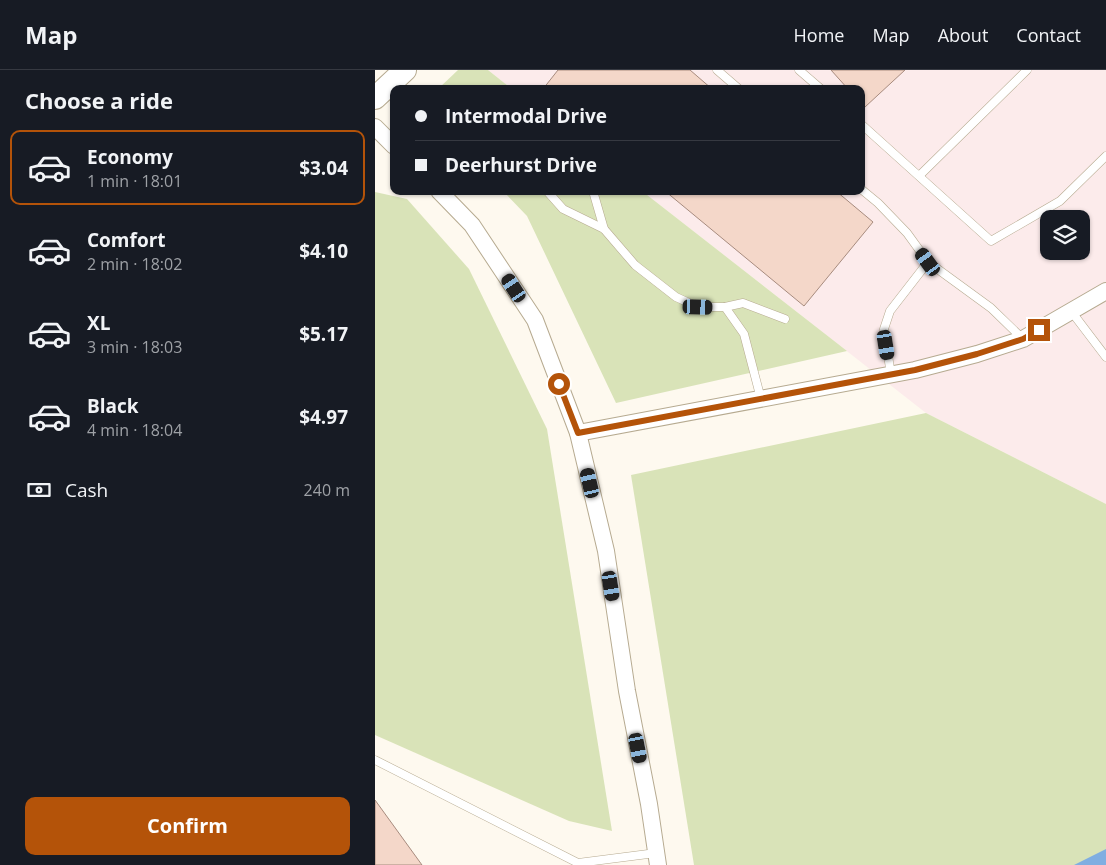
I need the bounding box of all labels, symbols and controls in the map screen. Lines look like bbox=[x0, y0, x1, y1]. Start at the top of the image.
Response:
text: Map bbox=[25, 18, 77, 51]
text: Home bbox=[794, 23, 844, 47]
text: Map bbox=[872, 23, 910, 47]
text: About bbox=[938, 23, 988, 47]
text: Contact bbox=[1016, 23, 1081, 47]
text: Choose a ride bbox=[25, 85, 173, 115]
text: Intermodal Drive bbox=[445, 103, 607, 129]
text: Economy bbox=[87, 144, 173, 170]
icon: car bbox=[27, 145, 72, 190]
text: Deerhurst Drive bbox=[445, 152, 597, 178]
text: $3.04 bbox=[299, 155, 348, 181]
text: 1 min · 18:01 bbox=[87, 170, 182, 192]
map controls bbox=[1040, 210, 1090, 260]
button: layers bbox=[1040, 210, 1090, 260]
text: Comfort bbox=[87, 227, 166, 253]
icon: car bbox=[27, 228, 72, 273]
text: $4.10 bbox=[299, 238, 348, 264]
car bbox=[913, 245, 942, 279]
text: 2 min · 18:02 bbox=[87, 253, 182, 275]
car bbox=[499, 271, 528, 305]
car bbox=[682, 299, 713, 315]
text: XL bbox=[87, 310, 110, 336]
icon: car bbox=[27, 311, 72, 356]
route end bbox=[1028, 319, 1050, 341]
text: $5.17 bbox=[299, 321, 348, 347]
car bbox=[876, 329, 895, 361]
text: 3 min · 18:03 bbox=[87, 336, 182, 358]
route start bbox=[548, 373, 570, 395]
text: Black bbox=[87, 393, 139, 419]
icon: car bbox=[27, 394, 72, 439]
text: $4.97 bbox=[299, 404, 348, 430]
text: 4 min · 18:04 bbox=[87, 419, 182, 441]
car bbox=[579, 467, 600, 499]
icon: cash bbox=[25, 476, 53, 504]
text: Cash bbox=[65, 477, 108, 503]
text: 240 m bbox=[304, 479, 350, 501]
car bbox=[601, 570, 620, 602]
car bbox=[627, 732, 648, 764]
button: Confirm bbox=[25, 797, 350, 855]

